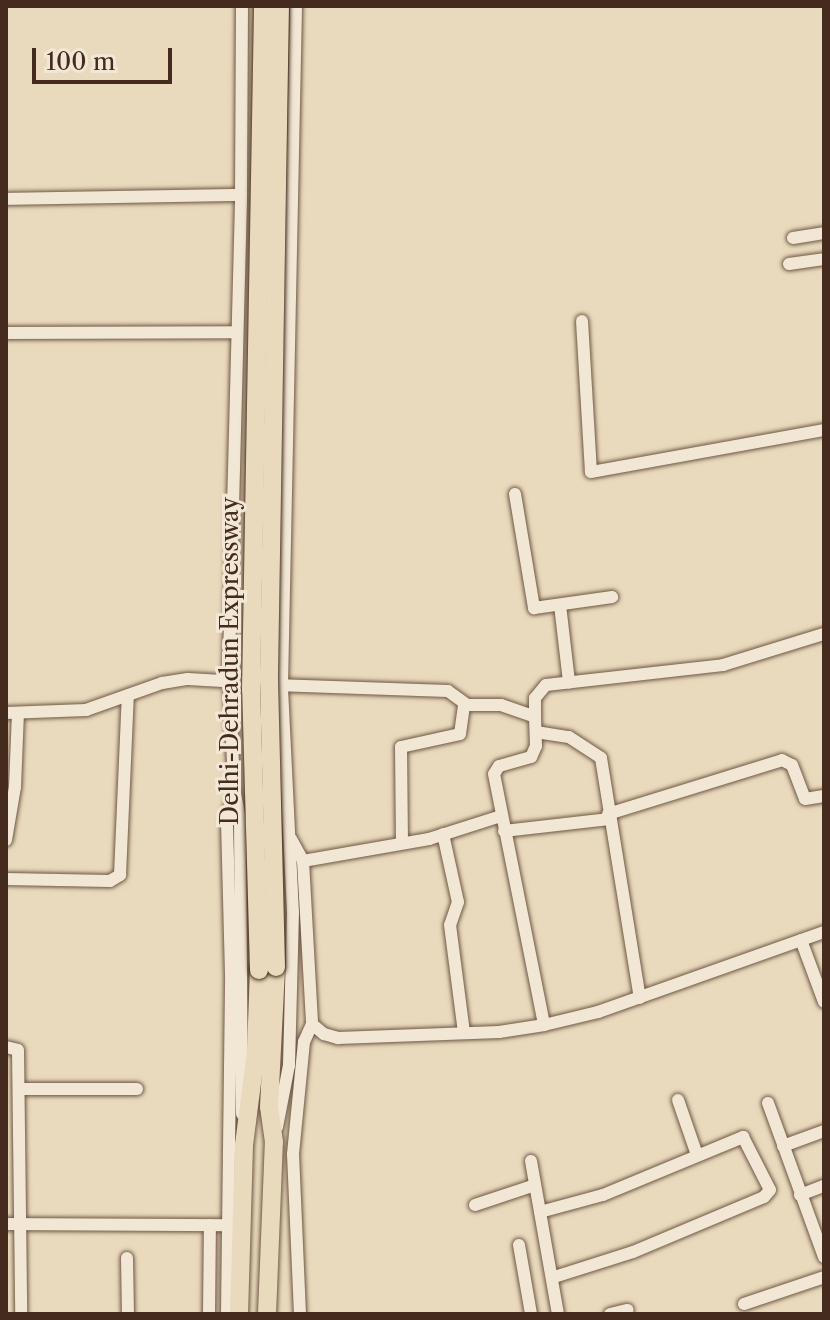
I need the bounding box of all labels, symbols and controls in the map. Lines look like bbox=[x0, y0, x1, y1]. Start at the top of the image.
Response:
scale bar bbox=[36, 32, 176, 82]
text: 100 m bbox=[46, 47, 115, 76]
street label: Delhi-Dehradun Expressway bbox=[216, 497, 244, 825]

